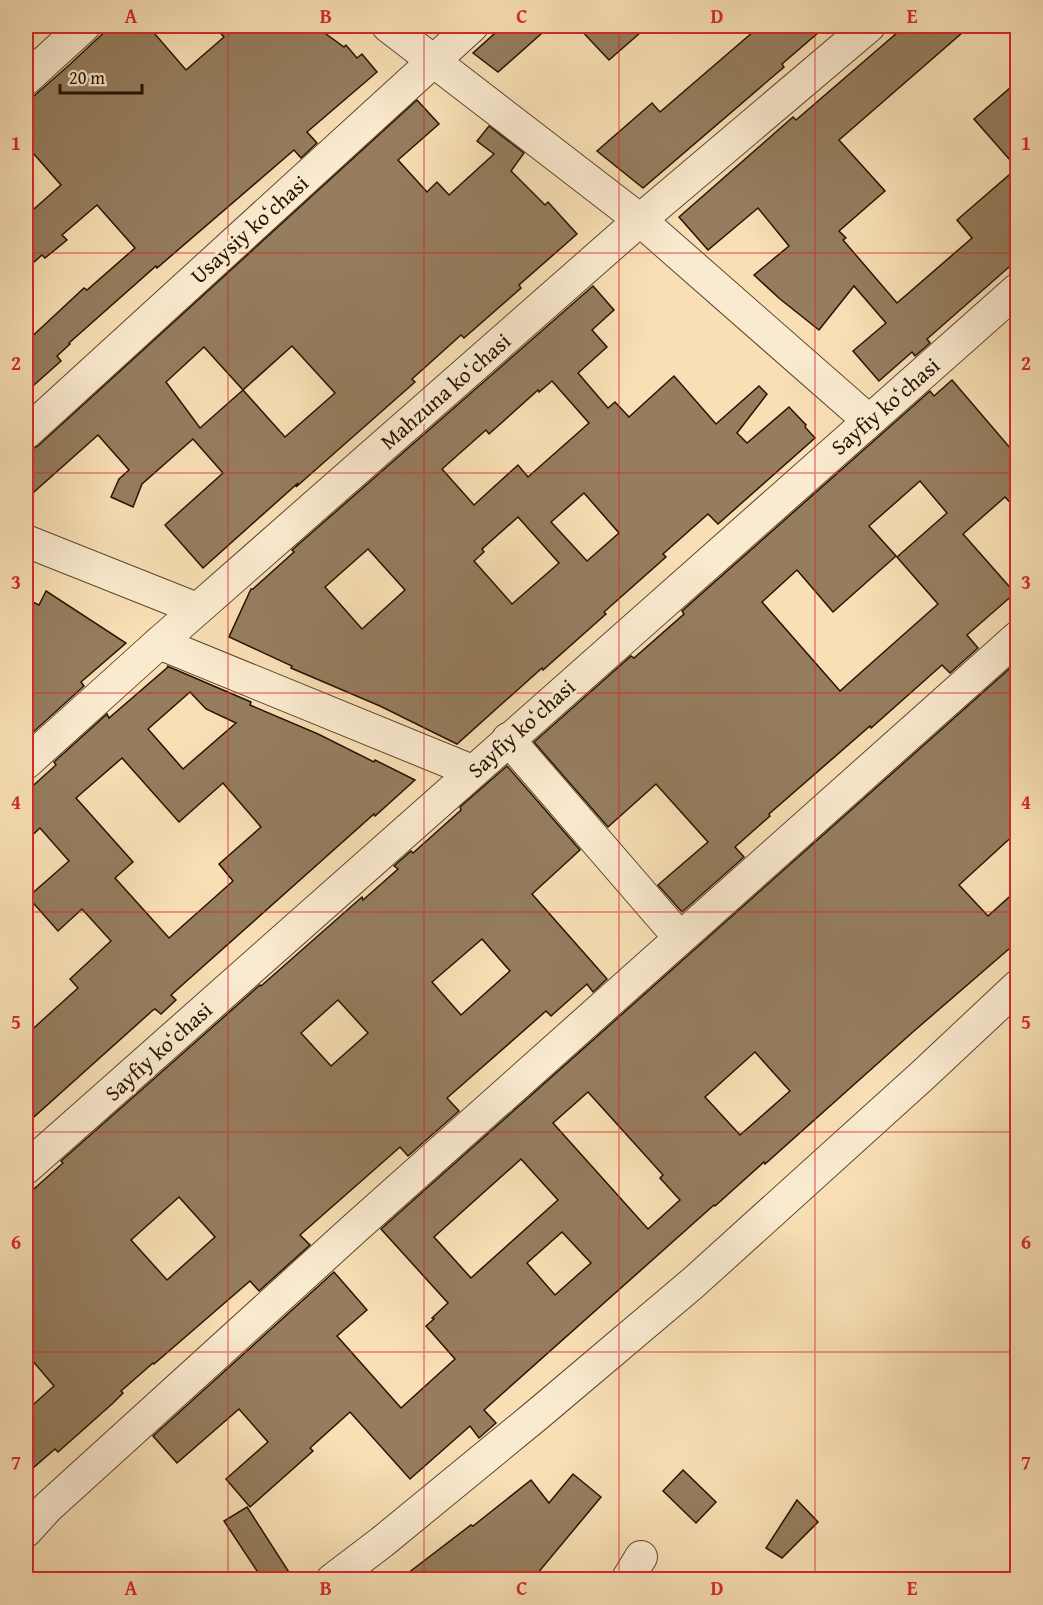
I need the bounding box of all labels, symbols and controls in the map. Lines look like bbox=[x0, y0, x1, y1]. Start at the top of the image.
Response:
text: A bbox=[125, 1, 138, 30]
text: B bbox=[320, 1, 332, 30]
text: C bbox=[516, 1, 528, 30]
text: D bbox=[710, 1, 724, 30]
text: E bbox=[907, 1, 918, 30]
scale bar bbox=[60, 57, 142, 95]
text: 20 m bbox=[69, 64, 105, 91]
text: 1 bbox=[11, 128, 21, 157]
text: 1 bbox=[1021, 128, 1031, 157]
street label: Usaysiy koʻchasi bbox=[183, 167, 315, 291]
street label: Mahzuna koʻchasi bbox=[373, 325, 517, 457]
text: 2 bbox=[11, 348, 21, 377]
text: 2 bbox=[1021, 348, 1031, 377]
street label: Sayfiy koʻchasi bbox=[824, 350, 946, 462]
text: 3 bbox=[11, 567, 21, 596]
text: 3 bbox=[1021, 567, 1031, 596]
street label: Sayfiy koʻchasi bbox=[460, 671, 582, 785]
text: 4 bbox=[11, 787, 21, 816]
text: 4 bbox=[1021, 787, 1031, 816]
street label: Sayfiy koʻchasi bbox=[97, 994, 219, 1108]
text: 5 bbox=[11, 1007, 21, 1036]
text: 5 bbox=[1021, 1007, 1031, 1036]
text: 6 bbox=[11, 1227, 21, 1256]
text: 6 bbox=[1021, 1227, 1031, 1256]
text: 7 bbox=[11, 1447, 21, 1476]
text: 7 bbox=[1021, 1447, 1031, 1476]
text: A bbox=[125, 1573, 138, 1602]
text: B bbox=[320, 1573, 332, 1602]
text: C bbox=[516, 1573, 528, 1602]
text: D bbox=[710, 1573, 724, 1602]
text: E bbox=[907, 1573, 918, 1602]

